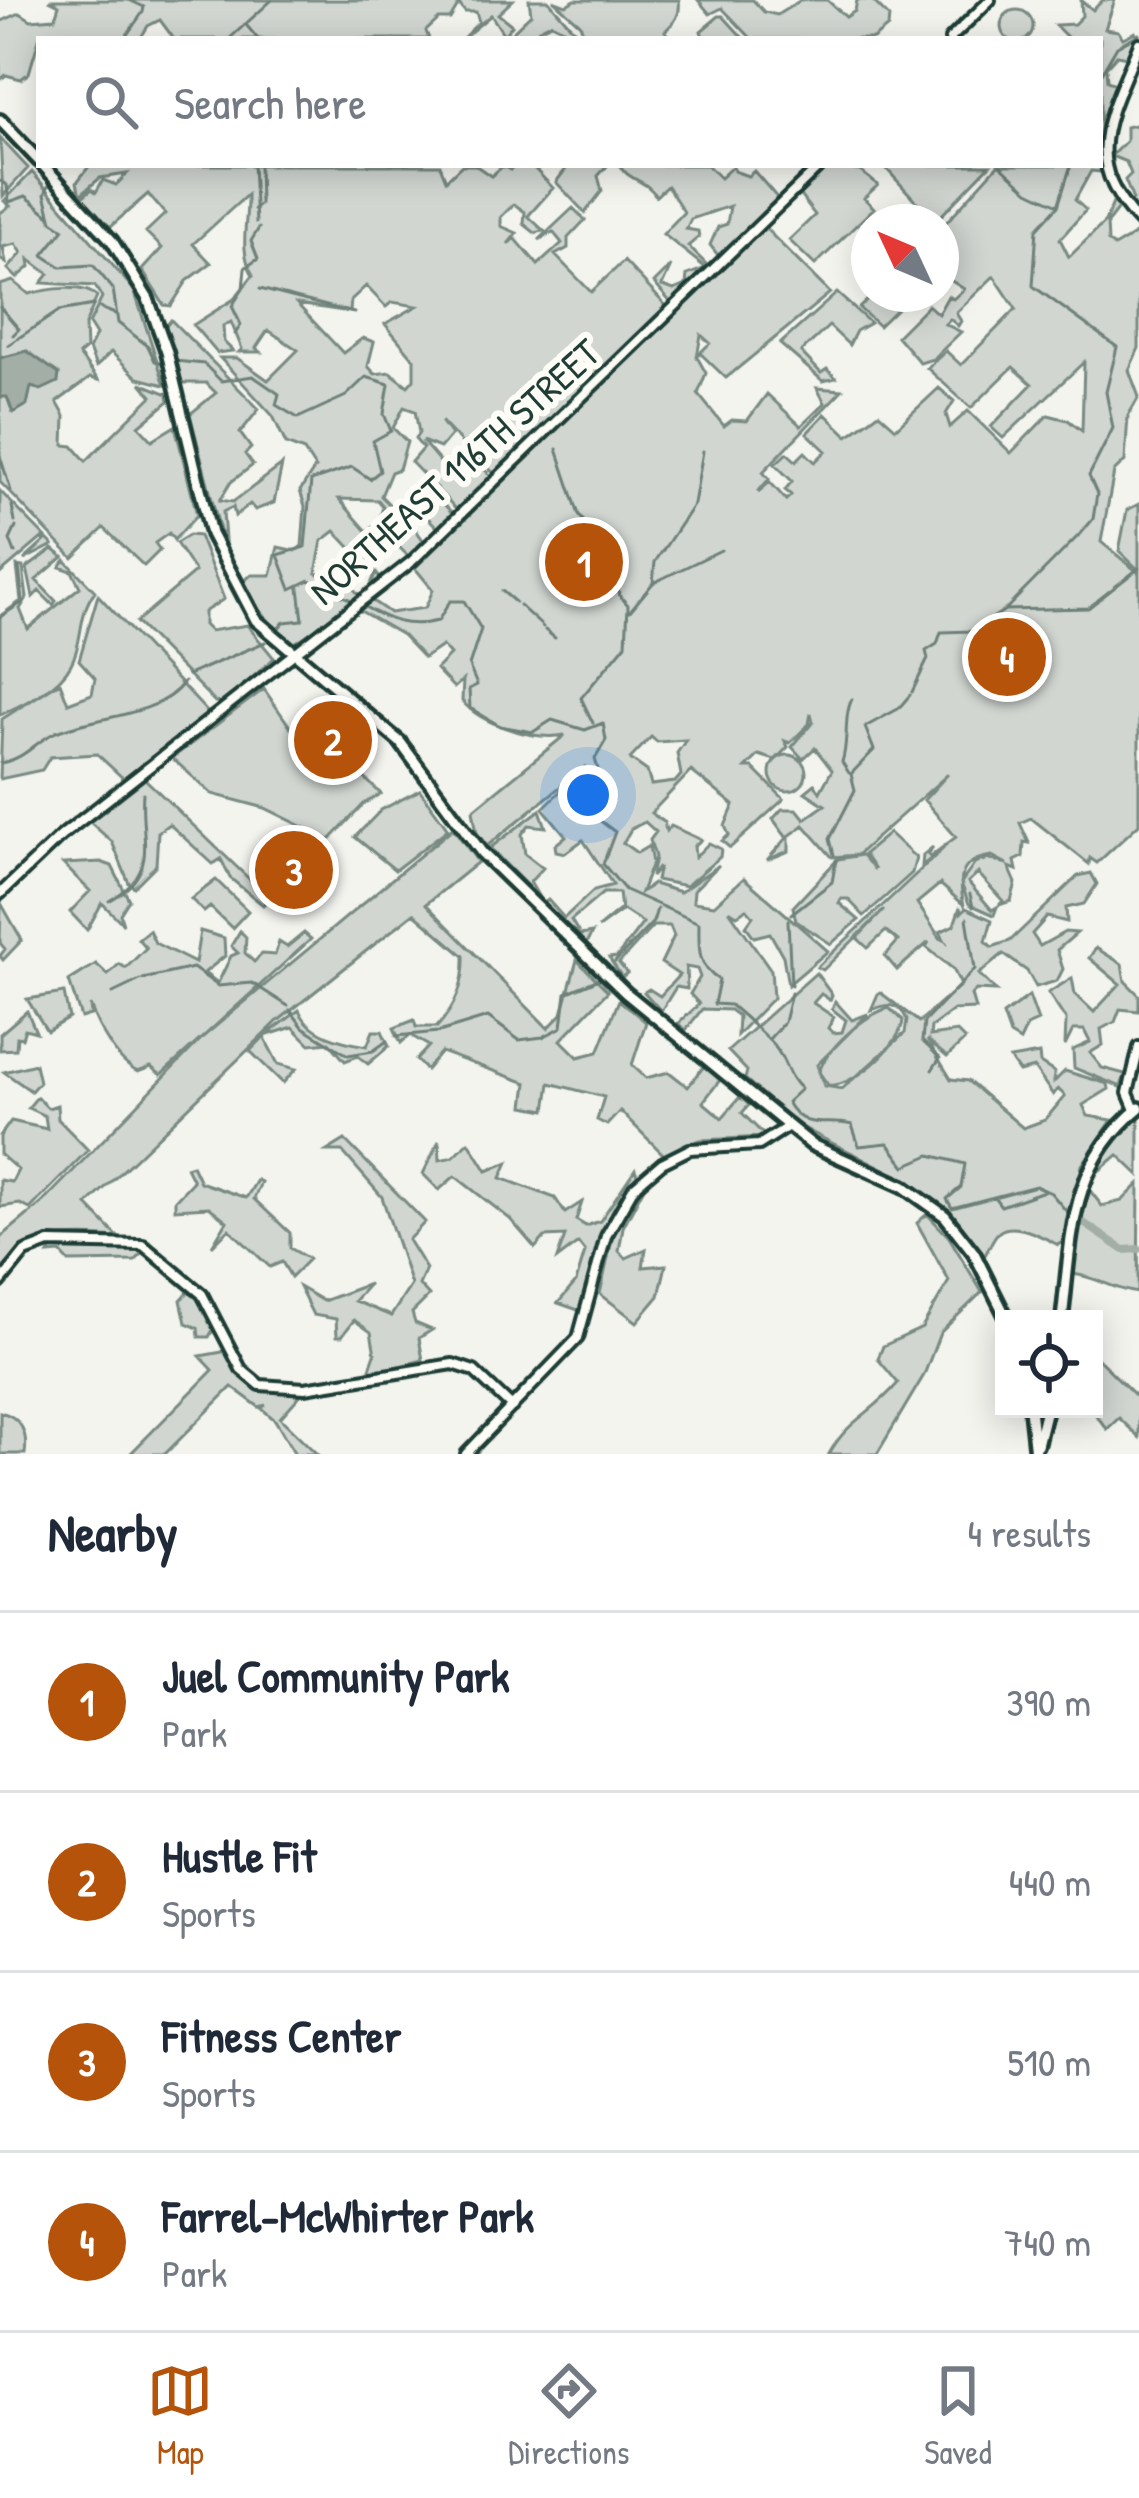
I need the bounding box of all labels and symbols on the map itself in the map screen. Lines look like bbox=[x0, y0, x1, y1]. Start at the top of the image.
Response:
north arrow bbox=[851, 204, 959, 312]
street label: NORTHEAST 116TH STREET bbox=[299, 328, 609, 614]
pin: 1 bbox=[545, 517, 623, 607]
pin: 4 bbox=[968, 612, 1046, 702]
pin: 2 bbox=[294, 695, 372, 785]
your location bbox=[558, 765, 618, 825]
pin: 3 bbox=[255, 825, 333, 915]

